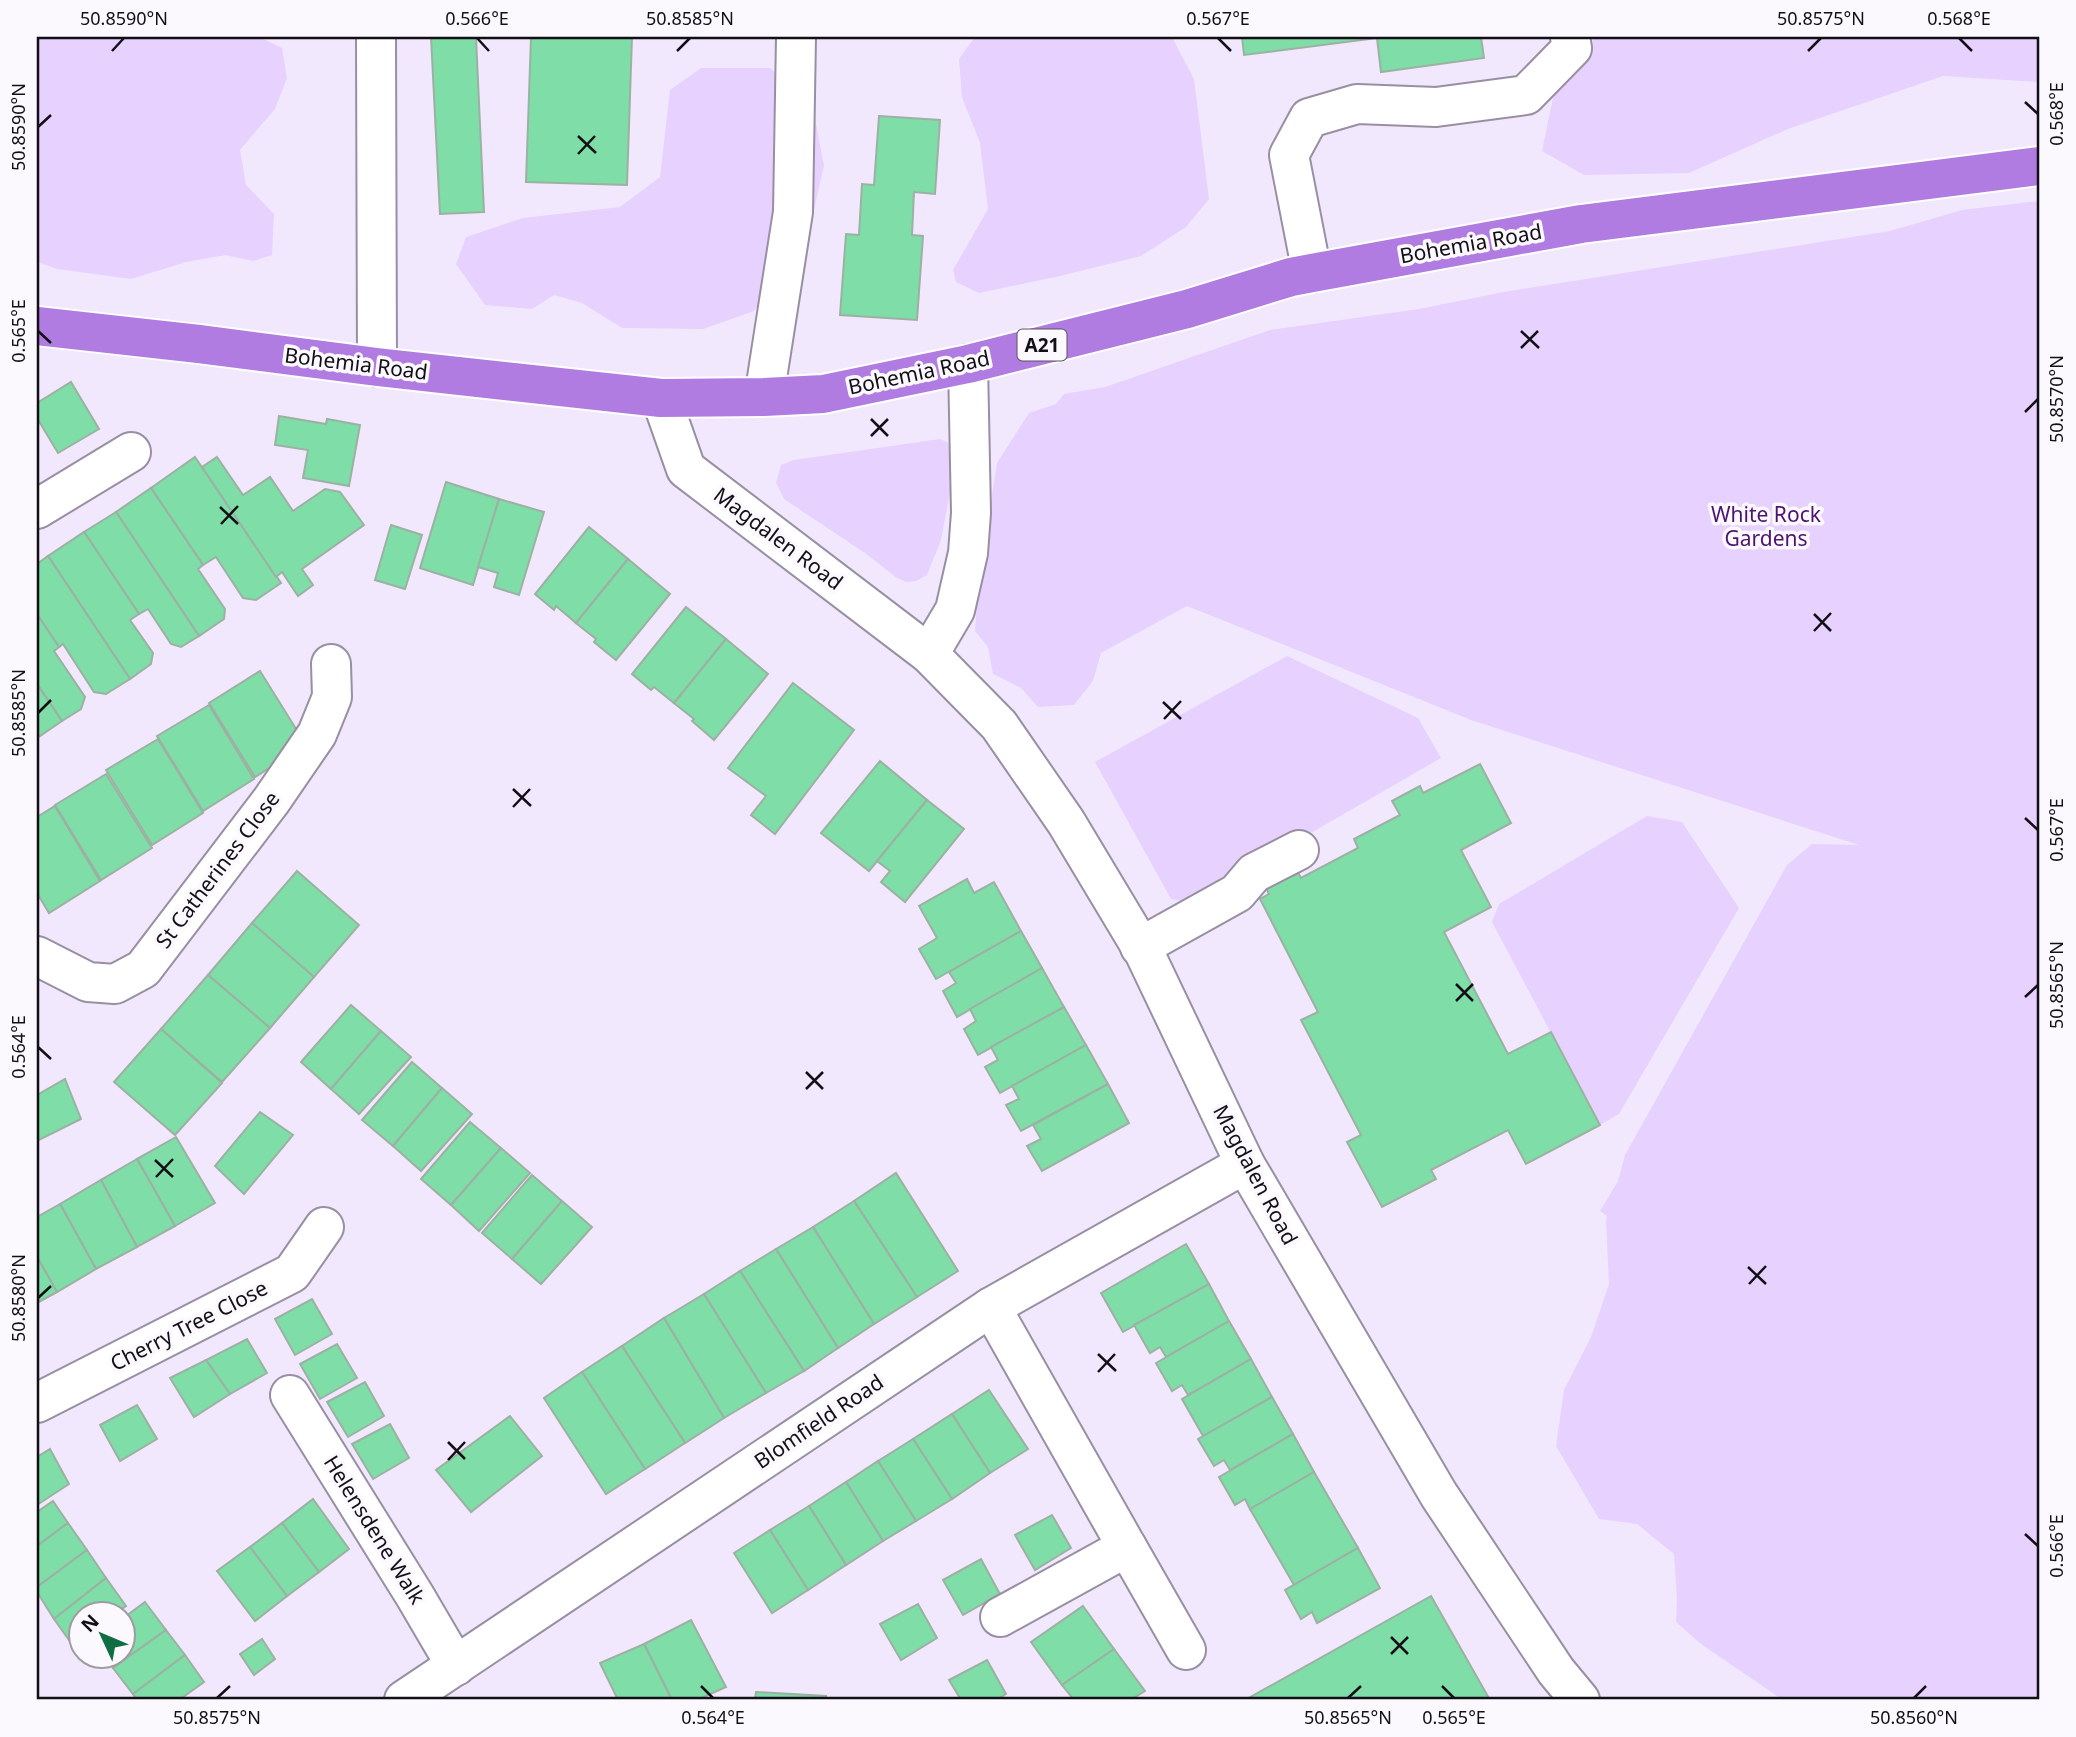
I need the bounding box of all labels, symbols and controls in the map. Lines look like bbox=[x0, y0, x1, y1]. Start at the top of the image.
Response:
text: 50.8590°N bbox=[80, 6, 168, 30]
text: 0.566°E bbox=[445, 6, 509, 30]
text: 50.8585°N bbox=[646, 6, 734, 30]
text: 0.567°E bbox=[1186, 6, 1250, 30]
text: 50.8575°N bbox=[1777, 6, 1865, 30]
text: 0.568°E bbox=[1927, 6, 1991, 30]
text: 0.568°E bbox=[2044, 82, 2068, 146]
text: 50.8590°N bbox=[6, 83, 30, 171]
street label: Bohemia Road bbox=[1398, 217, 1544, 269]
text: 0.565°E bbox=[6, 299, 30, 363]
road number: A21 bbox=[1018, 330, 1066, 360]
street label: Bohemia Road bbox=[283, 340, 429, 386]
street label: Bohemia Road bbox=[845, 343, 992, 401]
text: 50.8570°N bbox=[2044, 355, 2068, 443]
street label: Magdalen Road bbox=[708, 480, 849, 596]
park label: White Rock Gardens bbox=[1711, 500, 1822, 552]
text: 50.8585°N bbox=[6, 669, 30, 757]
street label: St Catherines Close bbox=[149, 785, 285, 954]
text: 0.567°E bbox=[2044, 798, 2068, 862]
text: 50.8565°N bbox=[2044, 941, 2068, 1029]
text: 0.564°E bbox=[6, 1015, 30, 1079]
street label: Magdalen Road bbox=[1207, 1100, 1305, 1249]
text: 50.8580°N bbox=[6, 1254, 30, 1342]
street label: Cherry Tree Close bbox=[105, 1273, 272, 1377]
street label: Blomfield Road bbox=[748, 1368, 889, 1475]
street label: Helensdene Walk bbox=[318, 1450, 432, 1610]
text: 0.566°E bbox=[2044, 1514, 2068, 1578]
north arrow bbox=[66, 1600, 136, 1670]
text: N bbox=[75, 1609, 104, 1638]
text: 50.8575°N bbox=[173, 1705, 261, 1729]
text: 0.564°E bbox=[681, 1705, 745, 1729]
text: 50.8565°N bbox=[1304, 1705, 1392, 1729]
text: 0.565°E bbox=[1422, 1705, 1486, 1729]
text: 50.8560°N bbox=[1870, 1705, 1958, 1729]

